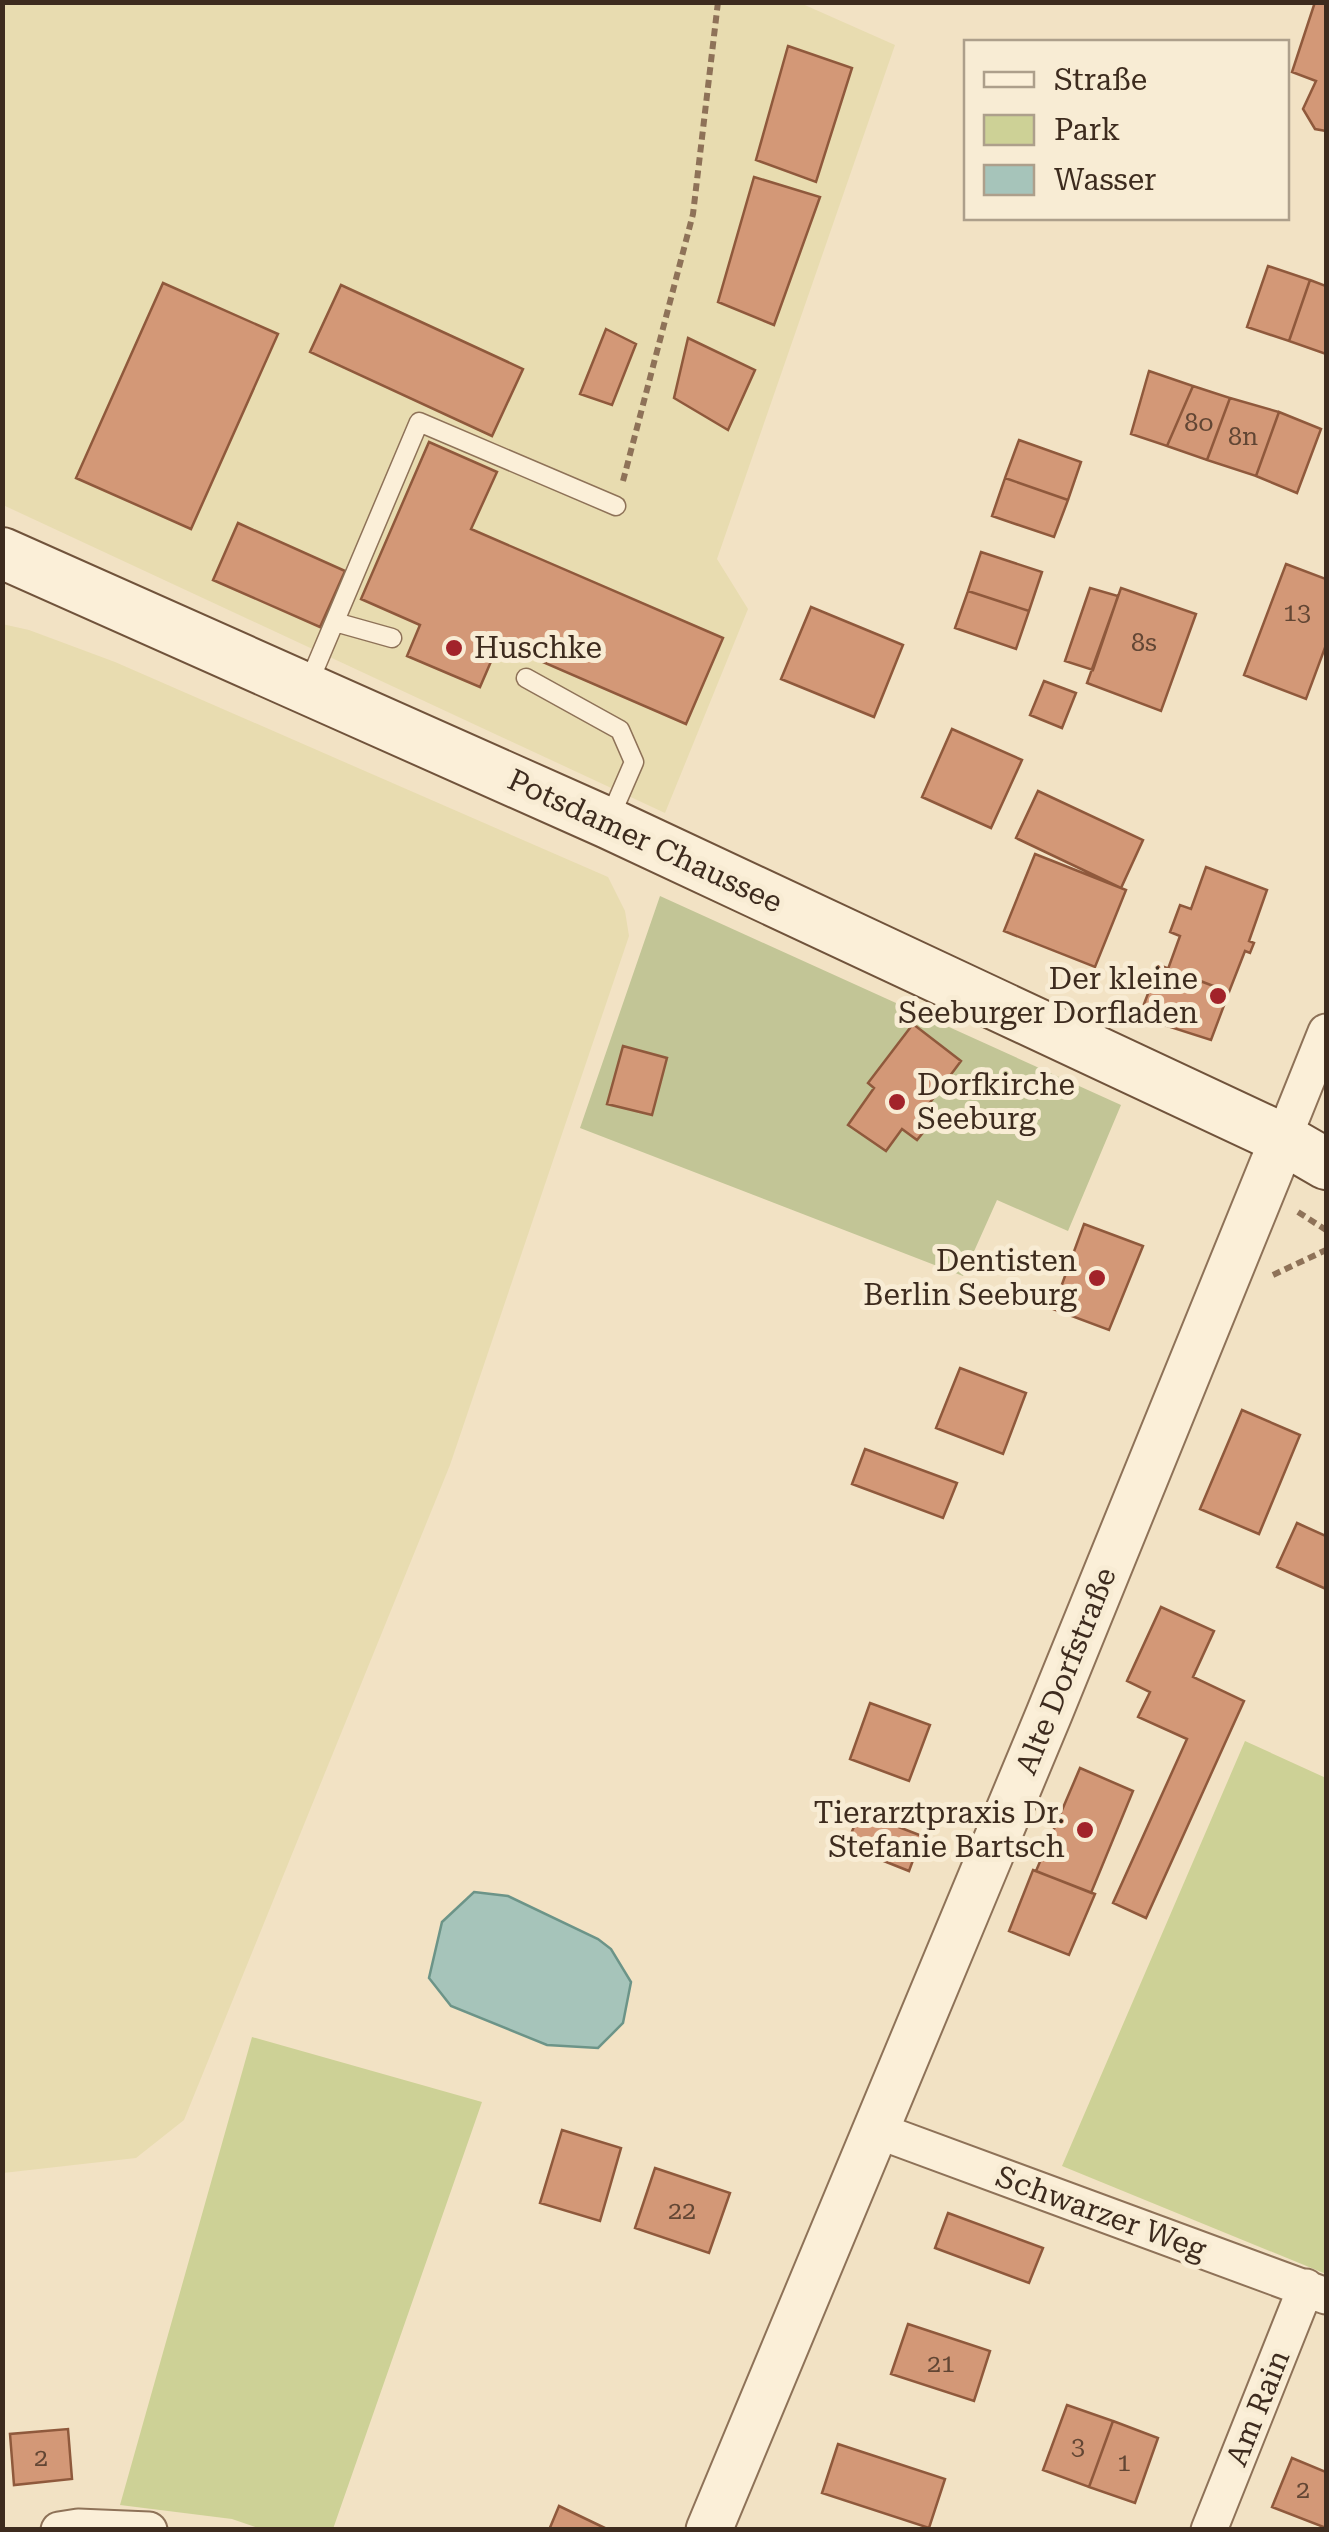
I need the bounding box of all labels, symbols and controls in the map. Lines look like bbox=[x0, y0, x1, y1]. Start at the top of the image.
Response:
legend bbox=[964, 40, 1289, 220]
text: Straße bbox=[1054, 62, 1147, 97]
text: Park bbox=[1054, 112, 1120, 147]
text: Wasser bbox=[1054, 162, 1156, 197]
house number: 8o bbox=[1184, 408, 1214, 437]
house number: 8n bbox=[1228, 422, 1258, 451]
house number: 13 bbox=[1283, 598, 1311, 627]
house number: 8s bbox=[1131, 628, 1157, 657]
place label: Huschke bbox=[474, 630, 602, 665]
marker: Huschke bbox=[443, 637, 465, 659]
street label: Potsdamer Chaussee bbox=[503, 762, 788, 920]
place label: Der kleine Seeburger Dorfladen bbox=[898, 961, 1198, 1030]
marker: Der kleine Seeburger Dorfladen bbox=[1207, 985, 1229, 1007]
place label: Dorfkirche Seeburg bbox=[917, 1067, 1075, 1136]
marker: Dorfkirche Seeburg bbox=[886, 1091, 908, 1113]
place label: Dentisten Berlin Seeburg bbox=[863, 1243, 1077, 1312]
marker: Dentisten Berlin Seeburg bbox=[1086, 1267, 1108, 1289]
street label: Alte Dorfstraße bbox=[1008, 1562, 1123, 1779]
place label: Tierarztpraxis Dr. Stefanie Bartsch bbox=[813, 1795, 1065, 1864]
marker: Tierarztpraxis Dr. Stefanie Bartsch bbox=[1074, 1819, 1096, 1841]
street label: Schwarzer Weg bbox=[991, 2158, 1211, 2267]
house number: 22 bbox=[668, 2196, 696, 2225]
street label: Am Rain bbox=[1219, 2345, 1297, 2471]
house number: 21 bbox=[927, 2349, 955, 2378]
house number: 3 bbox=[1071, 2432, 1085, 2461]
house number: 2 bbox=[34, 2443, 48, 2472]
house number: 1 bbox=[1117, 2448, 1131, 2477]
house number: 2 bbox=[1296, 2475, 1310, 2504]

